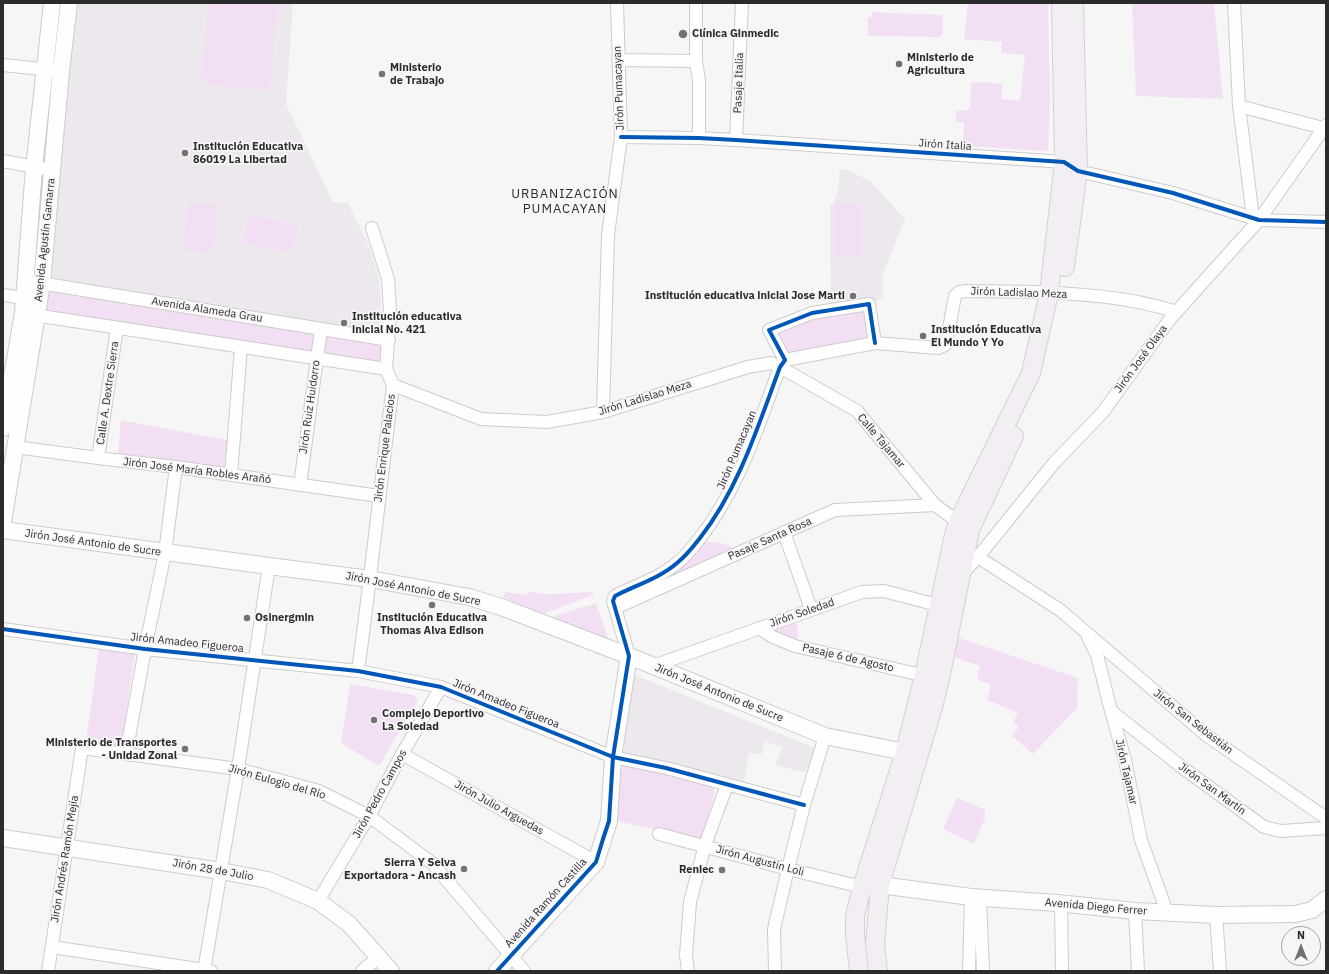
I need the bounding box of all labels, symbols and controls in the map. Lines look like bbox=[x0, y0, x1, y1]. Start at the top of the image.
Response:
place label: Clínica Ginmedic bbox=[692, 27, 779, 41]
marker: Clínica Ginmedic bbox=[677, 28, 689, 40]
street label: Jirón Pumacayan bbox=[611, 46, 627, 130]
place label: Ministerio de Agricultura bbox=[907, 51, 974, 77]
street label: Pasaje Italia bbox=[731, 52, 747, 114]
marker: Ministerio de Agricultura bbox=[894, 59, 904, 69]
place label: Ministerio de Trabajo bbox=[390, 61, 444, 87]
marker: Ministerio de Trabajo bbox=[377, 69, 387, 79]
street label: Jirón Italia bbox=[918, 137, 972, 153]
place label: Institución Educativa 86019 La Libertad bbox=[193, 140, 303, 166]
marker: Institución Educativa 86019 La Libertad bbox=[180, 148, 190, 158]
street label: Avenida Agustín Gamarra bbox=[32, 177, 58, 303]
district label: URBANIZACIÓN PUMACAYAN bbox=[511, 186, 619, 217]
street label: Jirón Ladislao Meza bbox=[970, 285, 1068, 301]
place label: Institución educativa inicial Jose Marti bbox=[645, 289, 845, 303]
marker: Institución educativa inicial Jose Marti bbox=[848, 291, 858, 301]
street label: Avenida Alameda Grau bbox=[151, 295, 263, 325]
place label: Institución educativa inicial No. 421 bbox=[352, 310, 462, 336]
marker: Institución educativa inicial No. 421 bbox=[339, 318, 349, 328]
street label: Jirón José Olaya bbox=[1112, 322, 1170, 396]
place label: Institución Educativa El Mundo Y Yo bbox=[931, 323, 1041, 349]
marker: Institución Educativa El Mundo Y Yo bbox=[918, 331, 928, 341]
street label: Calle A. Dextre Sierra bbox=[94, 340, 122, 446]
street label: Jirón Ruiz Huidorro bbox=[297, 359, 323, 455]
street label: Jirón Ladislao Meza bbox=[597, 378, 693, 418]
street label: Jirón Enrique Palacios bbox=[372, 393, 398, 503]
street label: Jirón Pumacayan bbox=[714, 409, 760, 491]
street label: Calle Tajamar bbox=[854, 411, 908, 471]
street label: Jirón José María Robles Arañó bbox=[122, 455, 272, 487]
street label: Pasaje Santa Rosa bbox=[726, 515, 814, 563]
street label: Jirón José Antonio de Sucre bbox=[24, 527, 162, 559]
street label: Jirón José Antonio de Sucre bbox=[344, 569, 482, 609]
street label: Jirón Soledad bbox=[768, 596, 836, 630]
marker: Institución Educativa Thomas Alva Edison bbox=[427, 600, 437, 610]
place label: Osinergmin bbox=[255, 611, 314, 625]
place label: Institución Educativa Thomas Alva Edison bbox=[377, 611, 487, 637]
marker: Osinergmin bbox=[242, 613, 252, 623]
street label: Jirón Amadeo Figueroa bbox=[130, 630, 244, 656]
street label: Pasaje 6 de Agosto bbox=[801, 641, 895, 675]
street label: Jirón José Antonio de Sucre bbox=[653, 661, 785, 725]
street label: Jirón Amadeo Figueroa bbox=[451, 677, 561, 731]
street label: Jirón San Sebastián bbox=[1151, 687, 1235, 757]
place label: Complejo Deportivo La Soledad bbox=[382, 707, 484, 733]
marker: Complejo Deportivo La Soledad bbox=[369, 715, 379, 725]
place label: Ministerio de Transportes - Unidad Zonal bbox=[46, 736, 177, 762]
street label: Jirón Tajamar bbox=[1112, 738, 1140, 806]
marker: Ministerio de Transportes - Unidad Zonal bbox=[180, 744, 190, 754]
street label: Jirón Pedro Campos bbox=[350, 747, 410, 841]
street label: Jirón San Martín bbox=[1176, 760, 1248, 818]
street label: Jirón Eulogio del Río bbox=[227, 762, 327, 802]
street label: Jirón Julio Arguedas bbox=[452, 778, 546, 838]
street label: Jirón Andrés Ramón Mejía bbox=[48, 794, 82, 924]
street label: Jirón Augustin Loli bbox=[714, 843, 806, 879]
street label: Jirón 28 de Julio bbox=[172, 856, 254, 884]
place label: Sierra Y Selva Exportadora - Ancash bbox=[344, 856, 456, 882]
street label: Avenida Ramón Castilla bbox=[502, 856, 590, 950]
place label: Reniec bbox=[679, 863, 714, 877]
marker: Sierra Y Selva Exportadora - Ancash bbox=[459, 864, 469, 874]
marker: Reniec bbox=[717, 865, 727, 875]
street label: Avenida Diego Ferrer bbox=[1044, 896, 1148, 918]
north arrow bbox=[1281, 926, 1321, 966]
text: N bbox=[1297, 928, 1305, 942]

